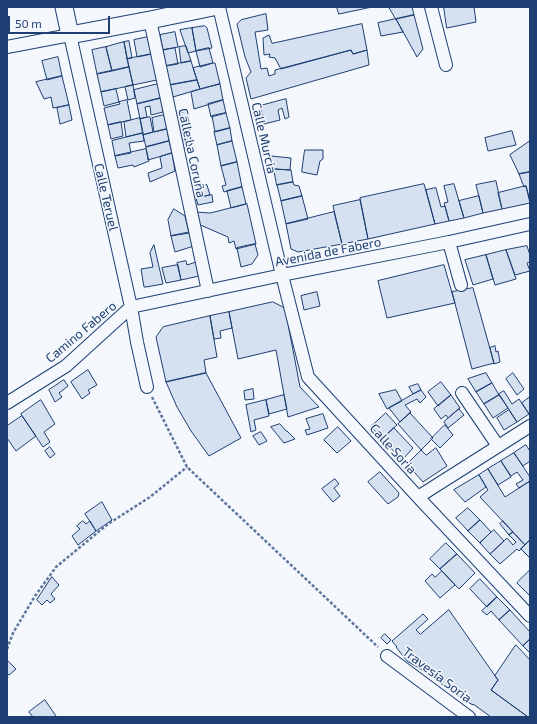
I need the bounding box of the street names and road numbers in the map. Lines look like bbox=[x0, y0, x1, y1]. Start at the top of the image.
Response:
street label: Calle Murcia bbox=[248, 101, 280, 175]
street label: Calle La Coruña bbox=[175, 107, 209, 199]
street label: Calle Teruel bbox=[91, 162, 121, 232]
street label: Avenida de Fabero bbox=[274, 234, 382, 270]
street label: Camino Fabero bbox=[42, 298, 120, 366]
street label: Calle Soria bbox=[366, 421, 420, 477]
street label: Travesía Soria bbox=[399, 644, 475, 706]

